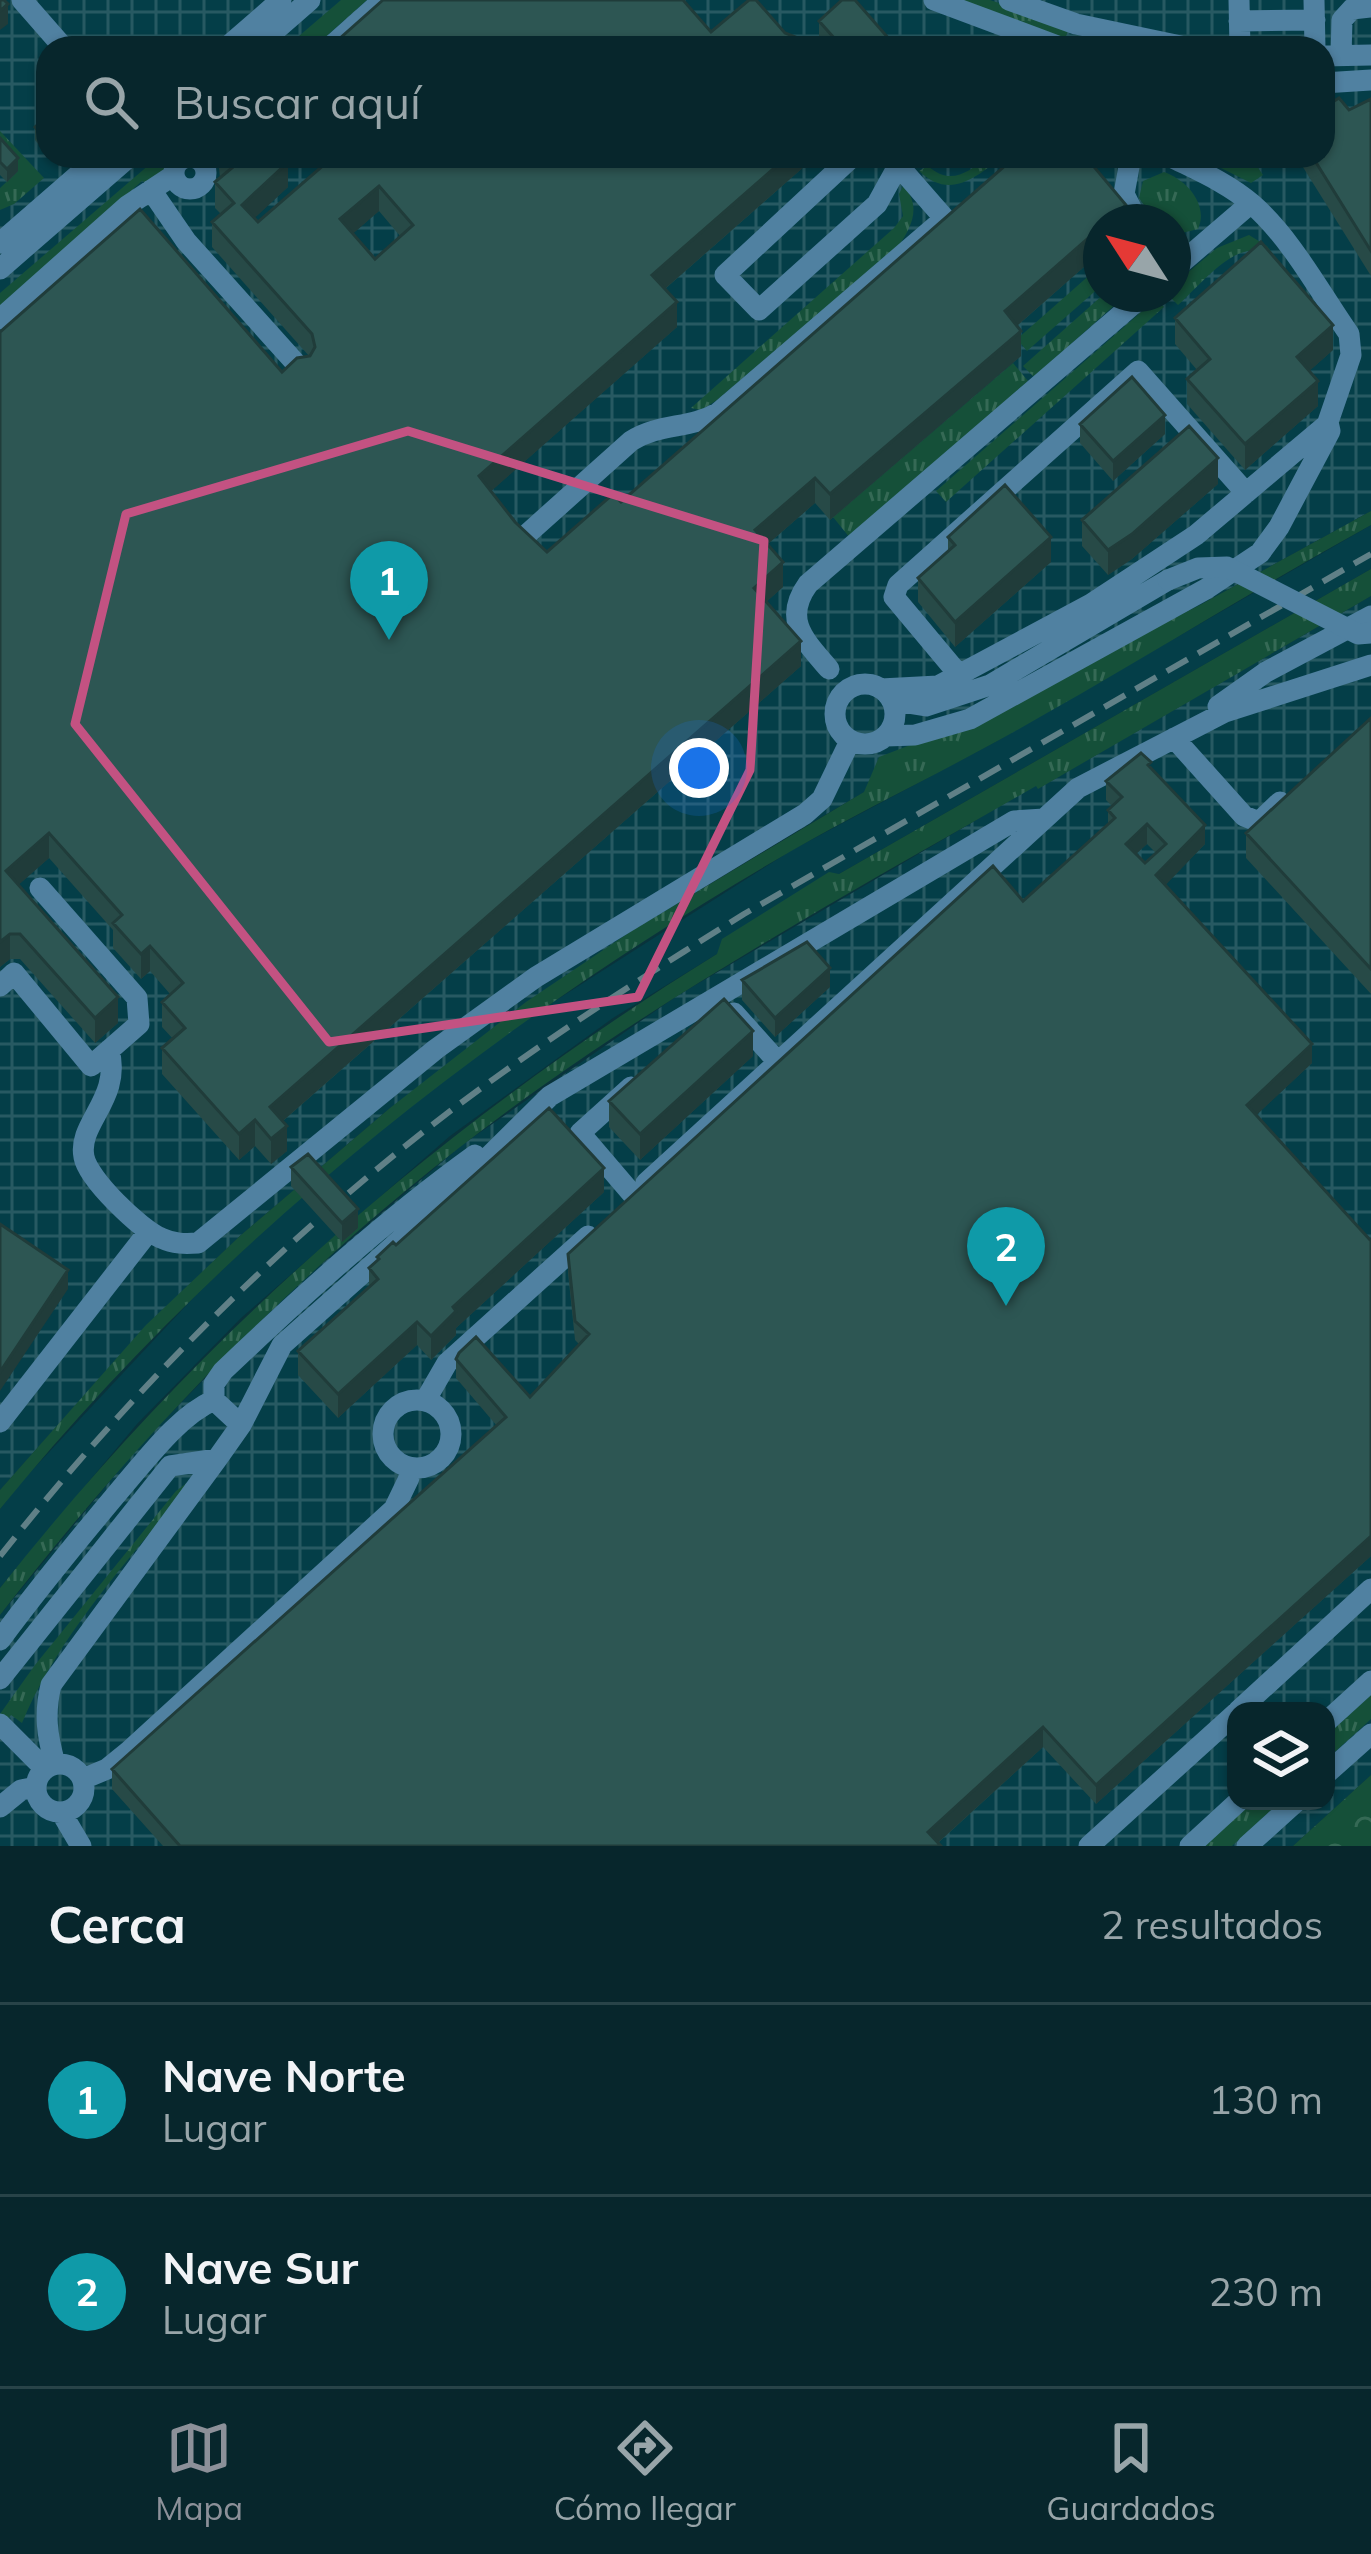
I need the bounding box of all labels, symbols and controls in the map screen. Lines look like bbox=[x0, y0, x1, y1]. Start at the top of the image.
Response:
search box bbox=[36, 36, 1335, 168]
icon: search bbox=[78, 69, 144, 135]
text: Buscar aquí bbox=[174, 74, 421, 130]
north arrow bbox=[1083, 204, 1191, 312]
pin: 1 bbox=[350, 541, 428, 640]
your location bbox=[669, 738, 729, 798]
pin: 2 bbox=[967, 1207, 1045, 1306]
map controls bbox=[1227, 1702, 1335, 1810]
button: layers bbox=[1227, 1702, 1335, 1810]
text: Cerca bbox=[48, 1892, 186, 1956]
text: 2 resultados bbox=[1101, 1900, 1323, 1949]
text: Nave Norte bbox=[162, 2047, 406, 2103]
text: 1 bbox=[75, 2075, 99, 2124]
text: 130 m bbox=[1208, 2075, 1323, 2124]
text: Lugar bbox=[162, 2103, 266, 2152]
text: Nave Sur bbox=[162, 2239, 358, 2295]
text: 2 bbox=[75, 2267, 99, 2316]
text: 230 m bbox=[1208, 2267, 1323, 2316]
text: Lugar bbox=[162, 2295, 266, 2344]
tab: Mapa bbox=[155, 2415, 243, 2528]
tab: Cómo llegar bbox=[554, 2415, 736, 2528]
tab: Guardados bbox=[1046, 2415, 1216, 2528]

